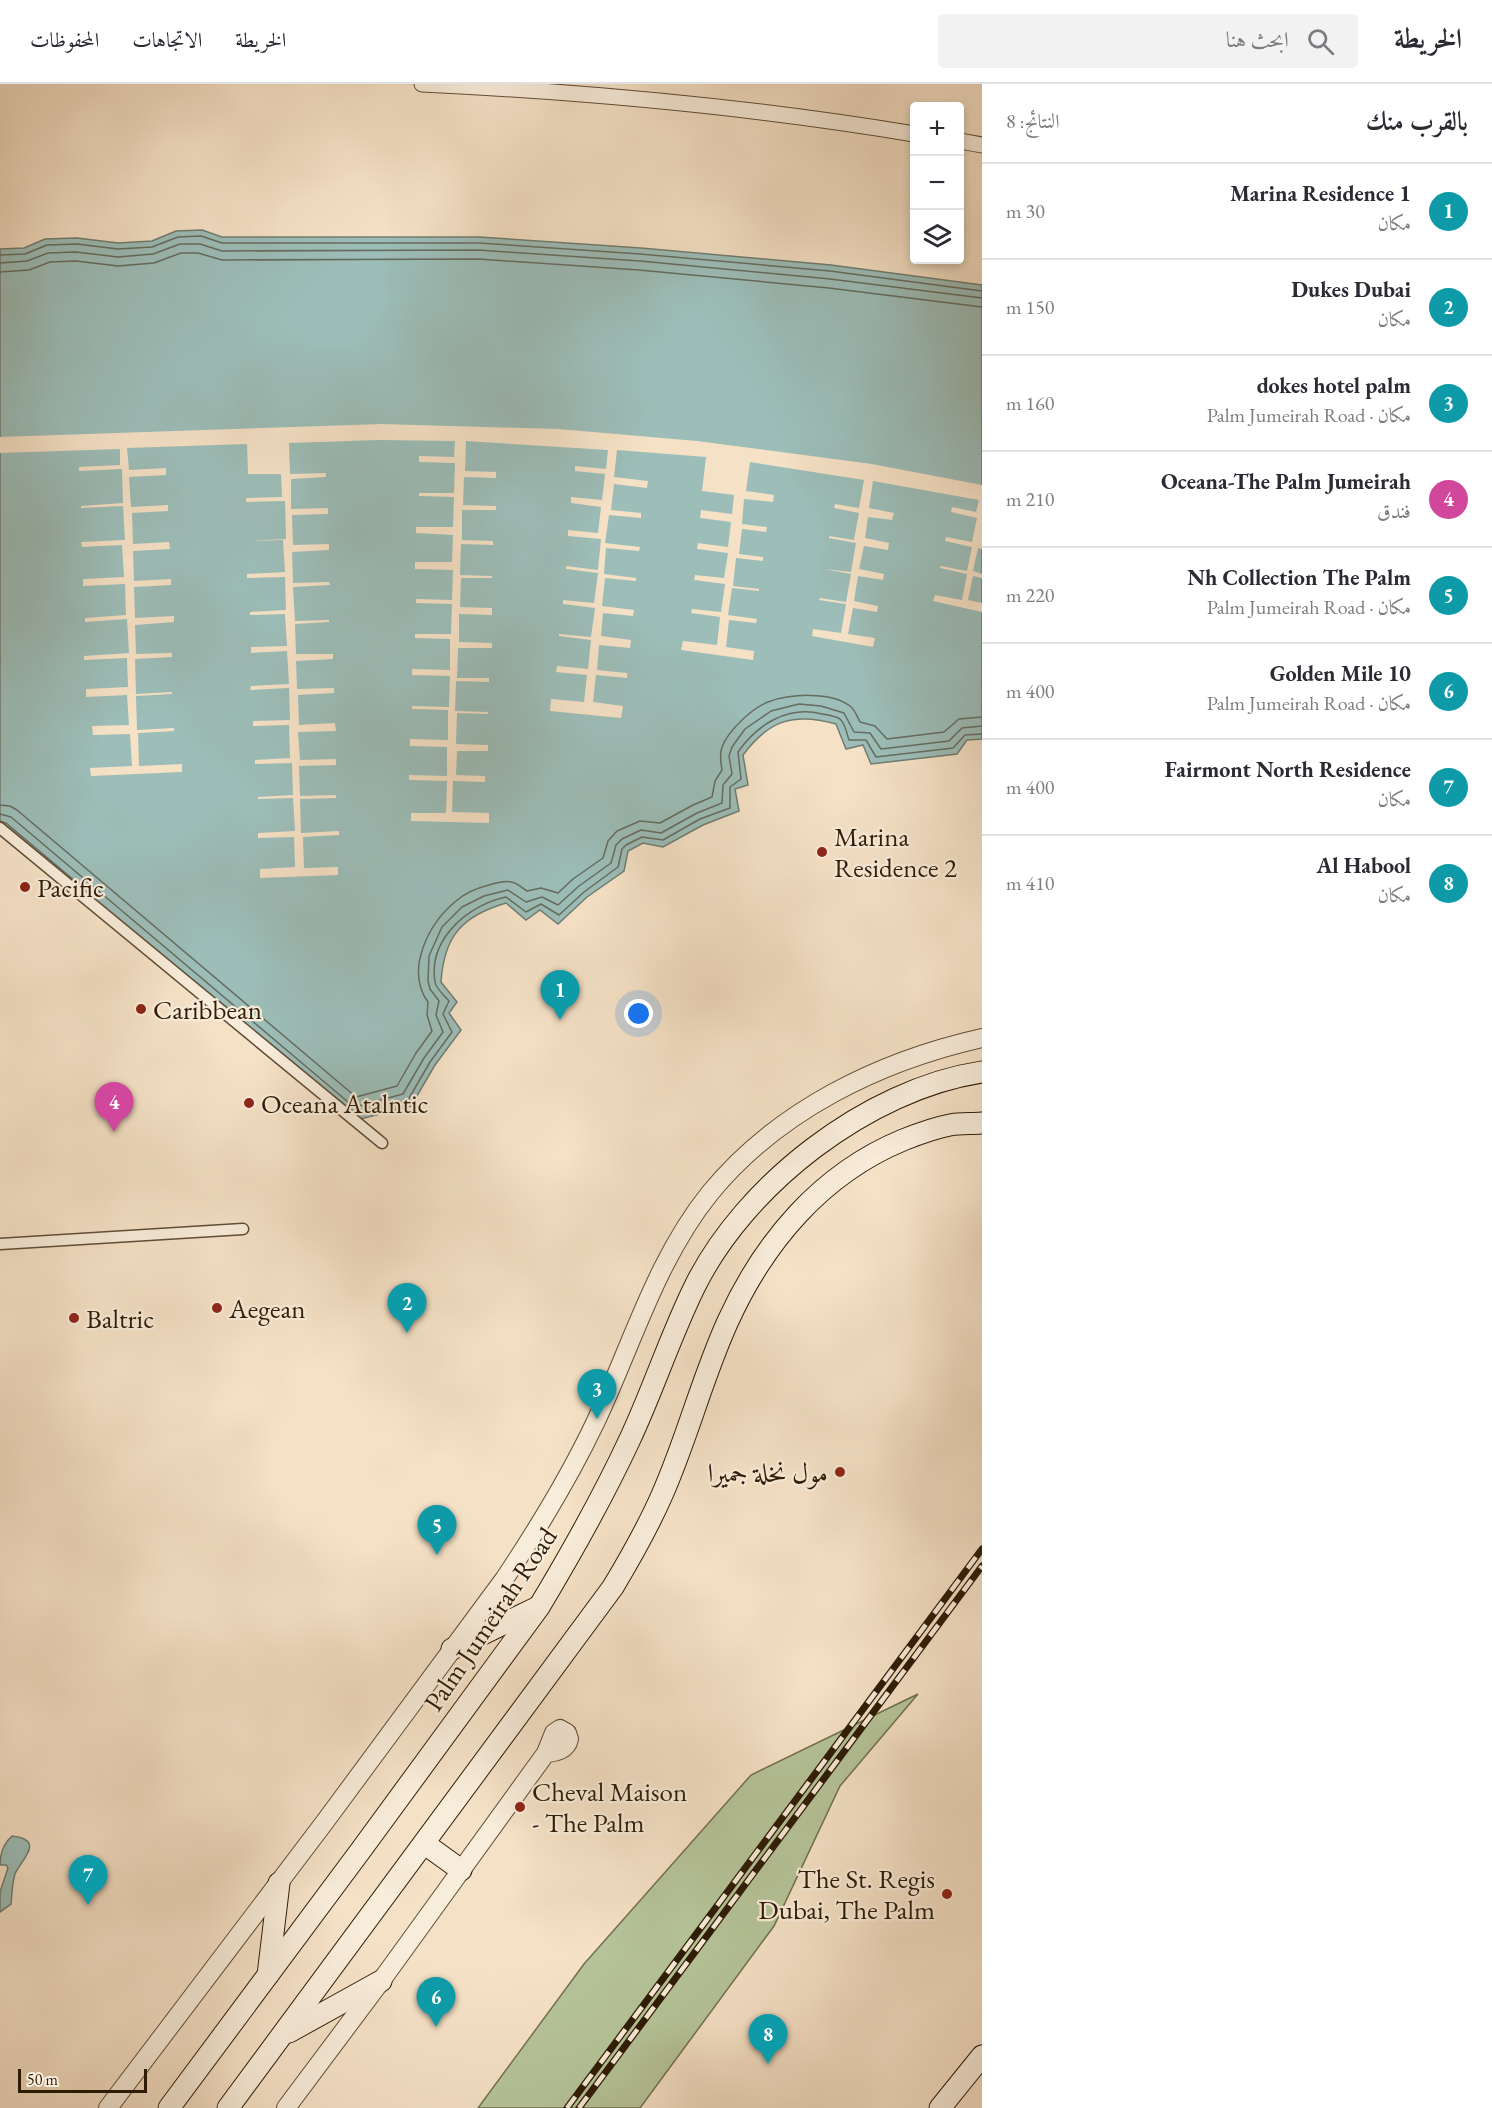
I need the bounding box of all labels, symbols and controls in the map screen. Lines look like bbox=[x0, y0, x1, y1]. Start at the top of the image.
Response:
search box bbox=[938, 14, 1358, 68]
text: الخريطة bbox=[1394, 20, 1462, 56]
text: ابحث هنا bbox=[1226, 25, 1289, 54]
icon: search bbox=[1304, 25, 1337, 58]
text: المحفوظات bbox=[30, 26, 99, 53]
text: الاتجاهات bbox=[132, 26, 202, 53]
text: الخريطة bbox=[235, 26, 286, 53]
map controls bbox=[910, 102, 964, 264]
button: + bbox=[910, 102, 964, 156]
text: بالقرب منك bbox=[1366, 104, 1468, 138]
text: النتائج: 8 bbox=[1006, 108, 1060, 134]
button: − bbox=[910, 156, 964, 210]
text: Marina Residence 1 bbox=[1230, 179, 1411, 208]
text: 30 m bbox=[1006, 198, 1045, 224]
text: 1 bbox=[1443, 198, 1454, 224]
button: layers bbox=[910, 210, 964, 264]
text: مكان bbox=[1377, 210, 1411, 236]
text: Dukes Dubai bbox=[1291, 275, 1411, 304]
text: 150 m bbox=[1006, 294, 1054, 320]
text: 2 bbox=[1443, 294, 1454, 320]
text: مكان bbox=[1377, 306, 1411, 332]
text: dokes hotel palm bbox=[1257, 371, 1411, 400]
text: 160 m bbox=[1006, 390, 1054, 416]
text: 3 bbox=[1443, 390, 1454, 416]
text: مكان · Palm Jumeirah Road bbox=[1207, 402, 1411, 428]
text: Oceana-The Palm Jumeirah bbox=[1161, 467, 1411, 496]
text: 210 m bbox=[1006, 486, 1054, 512]
text: 4 bbox=[1443, 486, 1454, 512]
text: فندق bbox=[1377, 498, 1411, 524]
text: Nh Collection The Palm bbox=[1187, 563, 1411, 592]
text: 220 m bbox=[1006, 582, 1054, 608]
text: 5 bbox=[1443, 582, 1454, 608]
text: مكان · Palm Jumeirah Road bbox=[1207, 594, 1411, 620]
text: Golden Mile 10 bbox=[1270, 659, 1411, 688]
text: 400 m bbox=[1006, 678, 1054, 704]
text: 6 bbox=[1443, 678, 1454, 704]
text: مكان · Palm Jumeirah Road bbox=[1207, 690, 1411, 716]
text: Fairmont North Residence bbox=[1165, 755, 1411, 784]
text: 400 m bbox=[1006, 774, 1054, 800]
text: 7 bbox=[1443, 774, 1454, 800]
text: مكان bbox=[1377, 786, 1411, 812]
place label: Marina Residence 2 bbox=[834, 819, 957, 885]
marker: Marina Residence 2 bbox=[815, 845, 829, 859]
text: Al Habool bbox=[1316, 851, 1411, 880]
place label: Pacific bbox=[37, 870, 104, 905]
text: 410 m bbox=[1006, 870, 1054, 896]
text: 8 bbox=[1443, 870, 1454, 896]
marker: Pacific bbox=[18, 880, 32, 894]
text: مكان bbox=[1377, 882, 1411, 908]
pin: 1 bbox=[540, 970, 580, 1020]
place label: Caribbean bbox=[153, 992, 262, 1027]
your location bbox=[624, 999, 653, 1028]
marker: Caribbean bbox=[134, 1002, 148, 1016]
pin: 4 bbox=[94, 1082, 134, 1132]
place label: Oceana Atalntic bbox=[261, 1086, 429, 1121]
marker: Oceana Atalntic bbox=[242, 1096, 256, 1110]
pin: 2 bbox=[388, 1284, 426, 1333]
place label: Aegean bbox=[228, 1291, 306, 1326]
place label: Baltric bbox=[86, 1301, 154, 1336]
marker: Aegean bbox=[210, 1301, 224, 1315]
marker: Baltric bbox=[67, 1311, 81, 1325]
pin: 3 bbox=[578, 1370, 616, 1419]
place label: مول نخلة جميرا bbox=[707, 1455, 828, 1490]
marker: مول نخلة جميرا bbox=[833, 1465, 847, 1479]
pin: 5 bbox=[418, 1506, 456, 1555]
street label: Palm Jumeirah Road bbox=[416, 1520, 565, 1718]
place label: Cheval Maison - The Palm bbox=[532, 1774, 687, 1840]
marker: Cheval Maison - The Palm bbox=[513, 1800, 527, 1814]
pin: 7 bbox=[68, 1856, 107, 1905]
place label: The St. Regis Dubai, The Palm bbox=[758, 1861, 935, 1927]
marker: The St. Regis Dubai, The Palm bbox=[940, 1887, 954, 1901]
pin: 6 bbox=[416, 1978, 456, 2027]
pin: 8 bbox=[748, 2014, 788, 2064]
scale bar bbox=[18, 2066, 147, 2094]
text: 50 m bbox=[27, 2069, 58, 2090]

